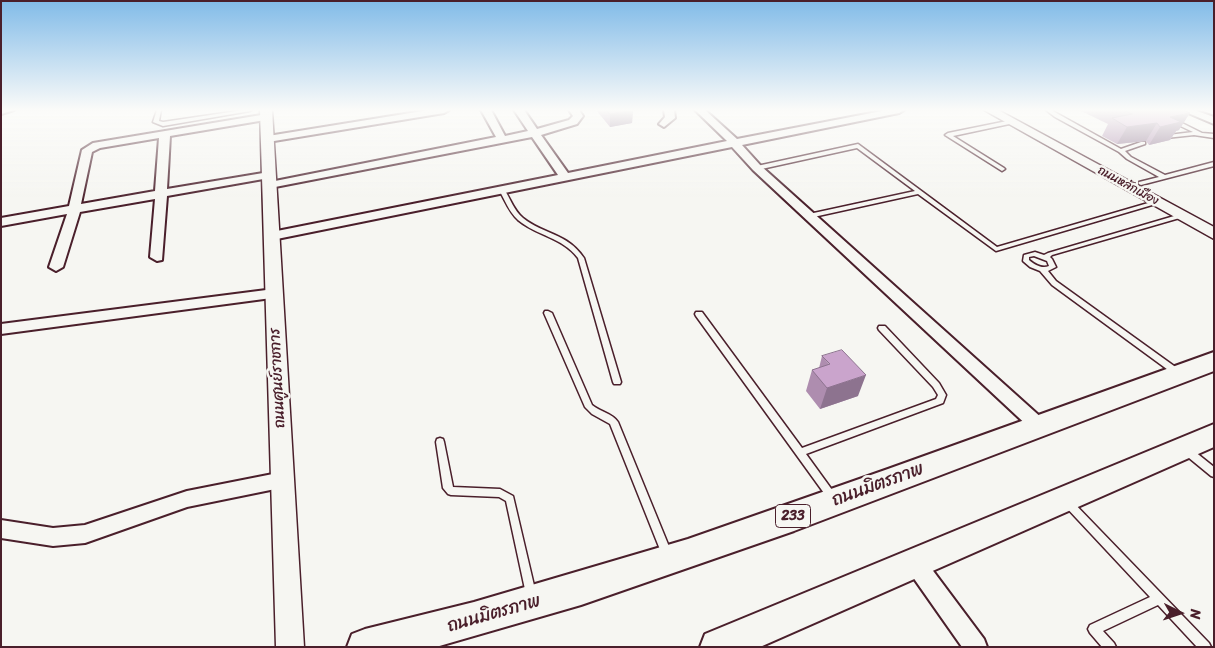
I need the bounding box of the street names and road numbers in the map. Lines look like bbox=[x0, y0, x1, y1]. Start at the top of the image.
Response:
street label: ถนนหลักเมือง bbox=[1095, 163, 1161, 209]
street label: ถนนศูนย์ราชการ bbox=[266, 327, 290, 429]
street label: ถนนมิตรภาพ bbox=[829, 458, 927, 512]
road number: 233 bbox=[776, 504, 810, 528]
street label: ถนนมิตรภาพ bbox=[445, 590, 543, 638]

